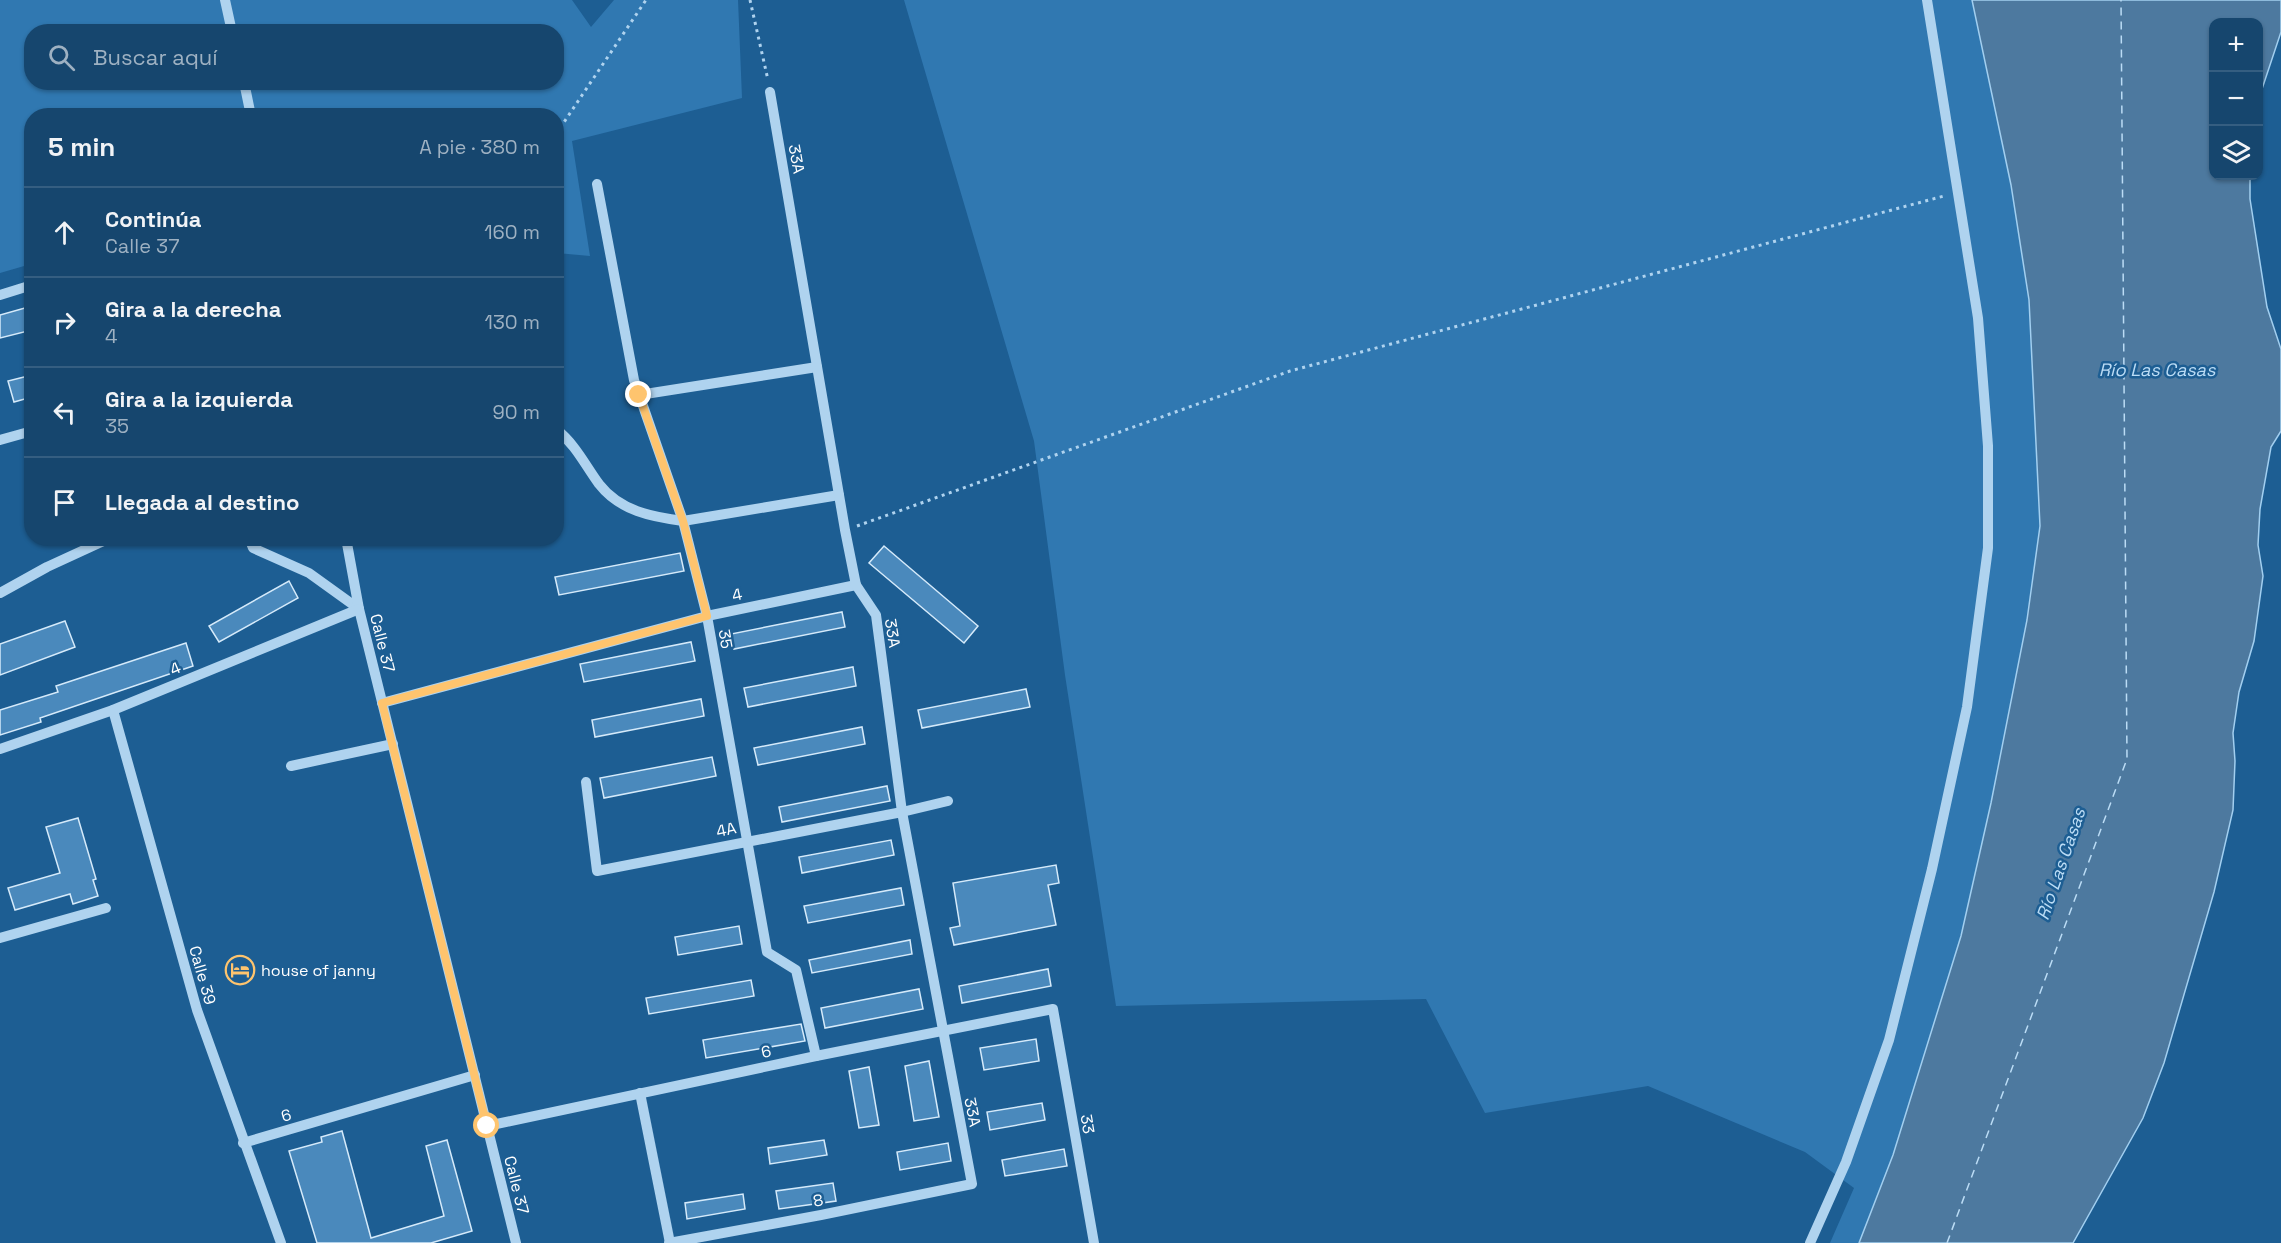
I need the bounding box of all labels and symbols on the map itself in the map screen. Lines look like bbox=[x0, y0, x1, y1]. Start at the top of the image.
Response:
street label: 33A bbox=[784, 143, 809, 175]
water label: Río Las Casas bbox=[2099, 358, 2216, 381]
route end bbox=[625, 381, 651, 407]
street label: 4 bbox=[730, 583, 744, 606]
street label: Calle 37 bbox=[365, 612, 400, 675]
street label: 33A bbox=[880, 617, 905, 649]
street label: 35 bbox=[713, 628, 738, 650]
street label: 4 bbox=[166, 657, 184, 680]
water label: Río Las Casas bbox=[2031, 804, 2091, 923]
street label: 4A bbox=[714, 817, 738, 842]
street label: Calle 39 bbox=[184, 943, 221, 1007]
hotel icon: house of janny bbox=[224, 954, 256, 986]
place label: house of janny bbox=[261, 960, 376, 981]
street label: 6 bbox=[759, 1040, 773, 1063]
street label: 33A bbox=[959, 1096, 986, 1129]
street label: 6 bbox=[279, 1104, 294, 1127]
route start bbox=[473, 1112, 499, 1138]
street label: 33 bbox=[1075, 1113, 1100, 1135]
street label: Calle 37 bbox=[499, 1154, 534, 1217]
street label: 8 bbox=[811, 1189, 825, 1212]

